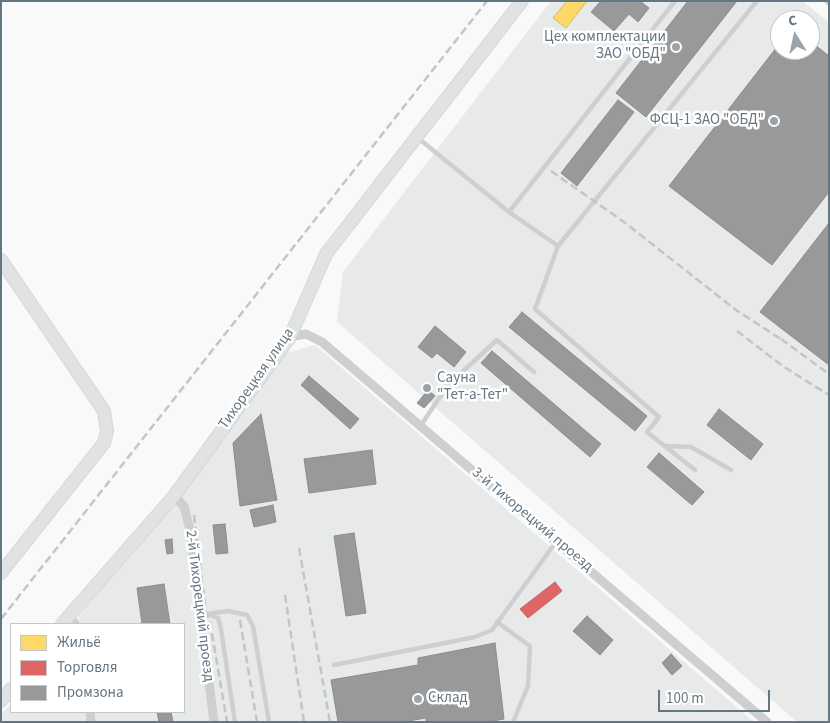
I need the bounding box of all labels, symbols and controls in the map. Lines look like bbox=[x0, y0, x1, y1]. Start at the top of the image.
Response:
north arrow bbox=[770, 10, 820, 60]
text: С bbox=[787, 11, 798, 32]
place label: Цех комплектации ЗАО "ОБД" bbox=[544, 29, 666, 64]
marker: Цех комплектации ЗАО "ОБД" bbox=[670, 41, 682, 53]
place label: ФСЦ-1 ЗАО "ОБД" bbox=[650, 112, 764, 130]
marker: ФСЦ-1 ЗАО "ОБД" bbox=[768, 115, 780, 127]
street label: Тихорецкая улица bbox=[215, 325, 299, 433]
place label: Сауна "Тет-а-Тет" bbox=[437, 370, 508, 405]
marker: Сауна "Тет-а-Тет" bbox=[421, 382, 433, 394]
street label: 3-й Тихорецкий проезд bbox=[468, 464, 596, 576]
street label: 2-й Тихорецкий проезд bbox=[181, 529, 217, 683]
legend bbox=[10, 623, 185, 713]
text: Жильё bbox=[57, 632, 101, 653]
text: Торговля bbox=[57, 657, 117, 678]
scale bar bbox=[660, 680, 772, 712]
text: Промзона bbox=[57, 682, 124, 703]
text: 100 m bbox=[666, 688, 704, 709]
place label: Склад bbox=[428, 690, 468, 708]
marker: Склад bbox=[412, 693, 424, 705]

